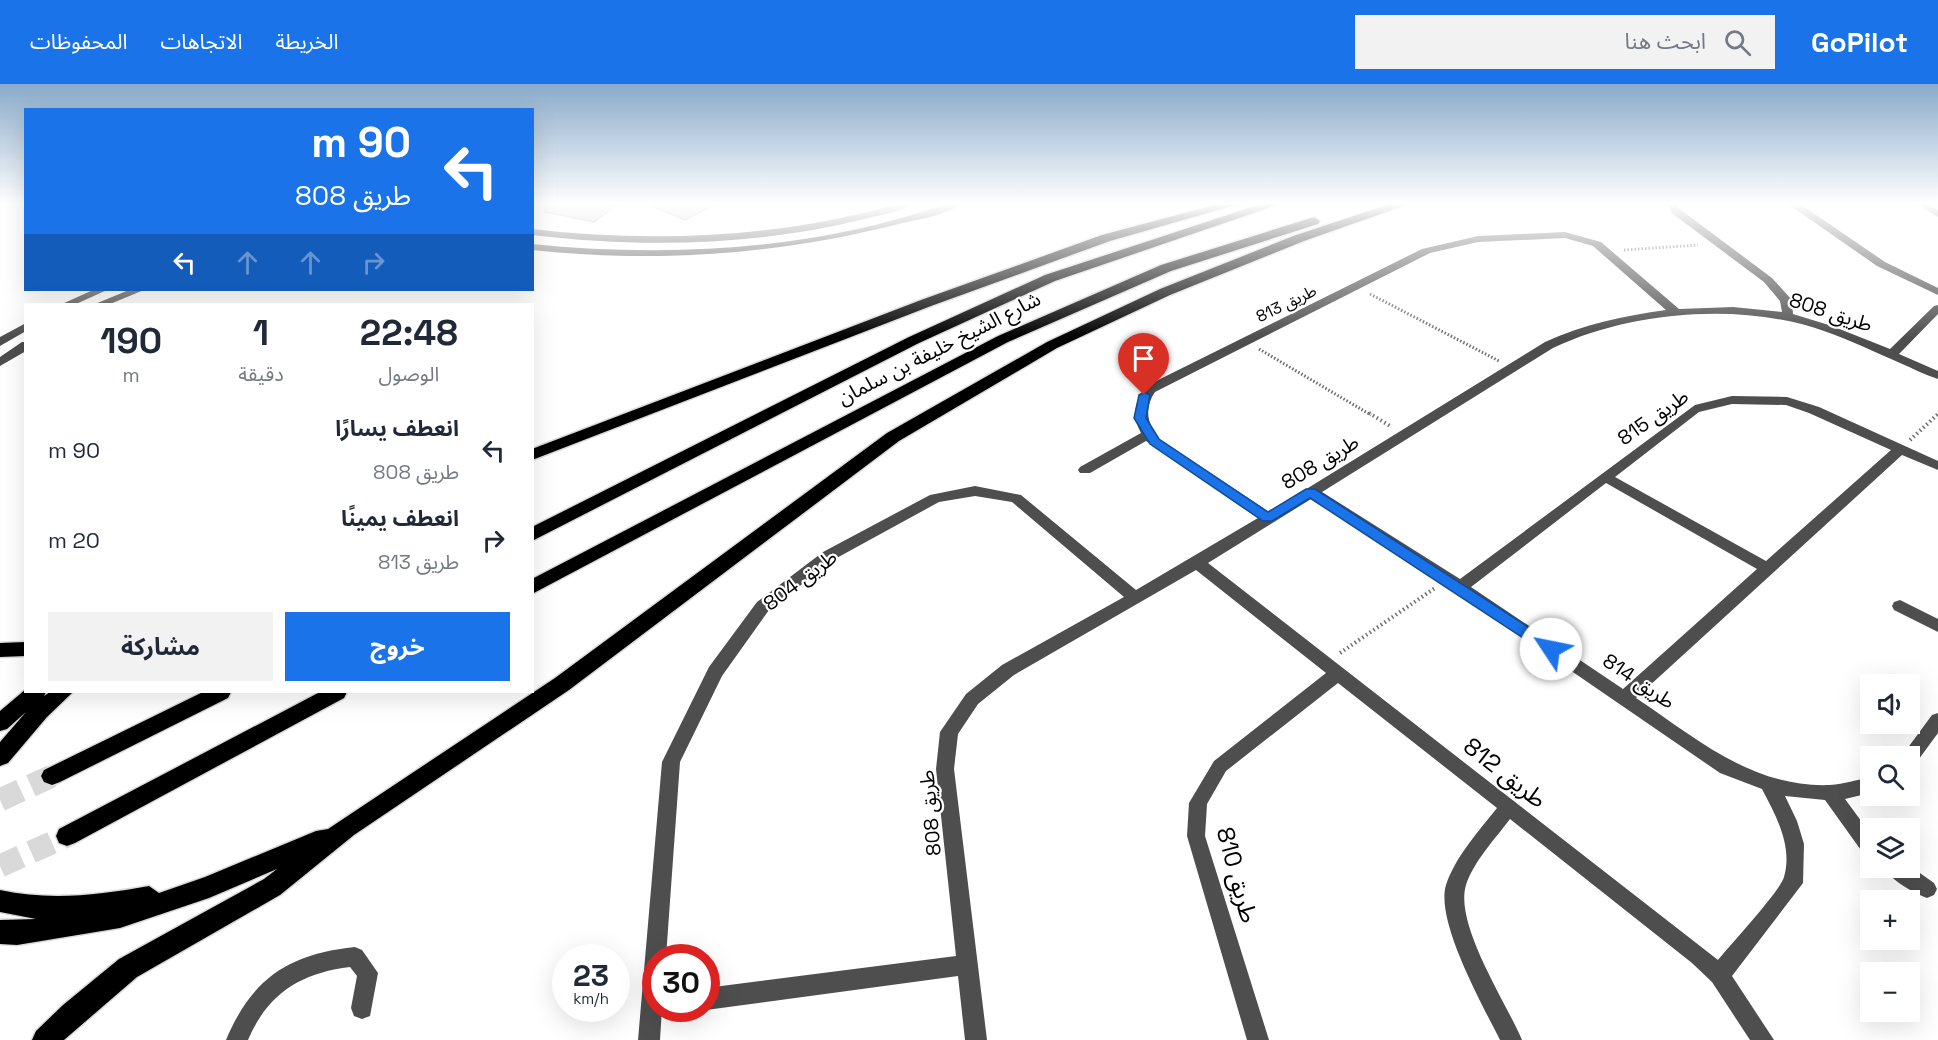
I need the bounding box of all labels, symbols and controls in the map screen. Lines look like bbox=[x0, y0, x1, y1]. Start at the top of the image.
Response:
search box bbox=[1355, 15, 1775, 69]
text: GoPilot bbox=[1811, 24, 1908, 60]
icon: search bbox=[1721, 26, 1754, 59]
text: ابحث هنا bbox=[1625, 27, 1706, 55]
text: المحفوظات bbox=[30, 28, 127, 55]
text: الاتجاهات bbox=[160, 28, 242, 55]
text: الخريطة bbox=[275, 28, 338, 55]
text: 90 m bbox=[311, 116, 411, 169]
icon: left bbox=[432, 132, 510, 210]
text: طريق 808 bbox=[295, 178, 411, 213]
icon: left bbox=[168, 246, 201, 279]
icon: ahead bbox=[231, 246, 264, 279]
icon: ahead bbox=[294, 246, 327, 279]
icon: right bbox=[357, 246, 390, 279]
street label: طريق 813 bbox=[1252, 280, 1320, 327]
street label: شارع الشيخ خليفة بن سلمان bbox=[833, 285, 1046, 412]
street label: طريق 808 bbox=[1786, 286, 1876, 338]
text: 1 bbox=[253, 310, 269, 356]
text: 22:48 bbox=[360, 310, 458, 356]
text: 190 bbox=[100, 318, 162, 364]
pin bbox=[1118, 333, 1169, 395]
icon: arrive bbox=[1127, 342, 1160, 375]
text: دقيقة bbox=[238, 361, 284, 387]
text: الوصول bbox=[378, 361, 439, 387]
text: m bbox=[122, 362, 140, 388]
street label: طريق 815 bbox=[1612, 383, 1694, 451]
text: انعطف يسارًا bbox=[335, 414, 459, 442]
street label: طريق 808 bbox=[1276, 429, 1364, 495]
icon: left bbox=[477, 434, 510, 467]
text: 90 m bbox=[48, 436, 100, 464]
text: طريق 808 bbox=[373, 459, 459, 485]
text: انعطف يمينًا bbox=[341, 504, 459, 532]
icon: right bbox=[477, 524, 510, 557]
text: 20 m bbox=[48, 526, 100, 554]
street label: طريق 804 bbox=[758, 544, 842, 616]
text: طريق 813 bbox=[378, 549, 459, 575]
button: مشاركة bbox=[48, 612, 273, 681]
button: خروج bbox=[285, 612, 510, 681]
position arrow bbox=[1519, 617, 1583, 681]
street label: طريق 814 bbox=[1598, 647, 1680, 715]
map controls bbox=[1860, 674, 1920, 1022]
button: sound bbox=[1860, 674, 1920, 734]
street label: طريق 812 bbox=[1457, 730, 1553, 815]
button: search bbox=[1860, 746, 1920, 806]
street label: طريق 808 bbox=[913, 769, 947, 857]
button: layers bbox=[1860, 818, 1920, 878]
street label: طريق 810 bbox=[1210, 823, 1265, 926]
button: + bbox=[1860, 890, 1920, 950]
speed limit sign: 30 bbox=[642, 944, 720, 1022]
text: 23 bbox=[573, 956, 609, 995]
button: − bbox=[1860, 962, 1920, 1022]
text: km/h bbox=[573, 989, 609, 1008]

